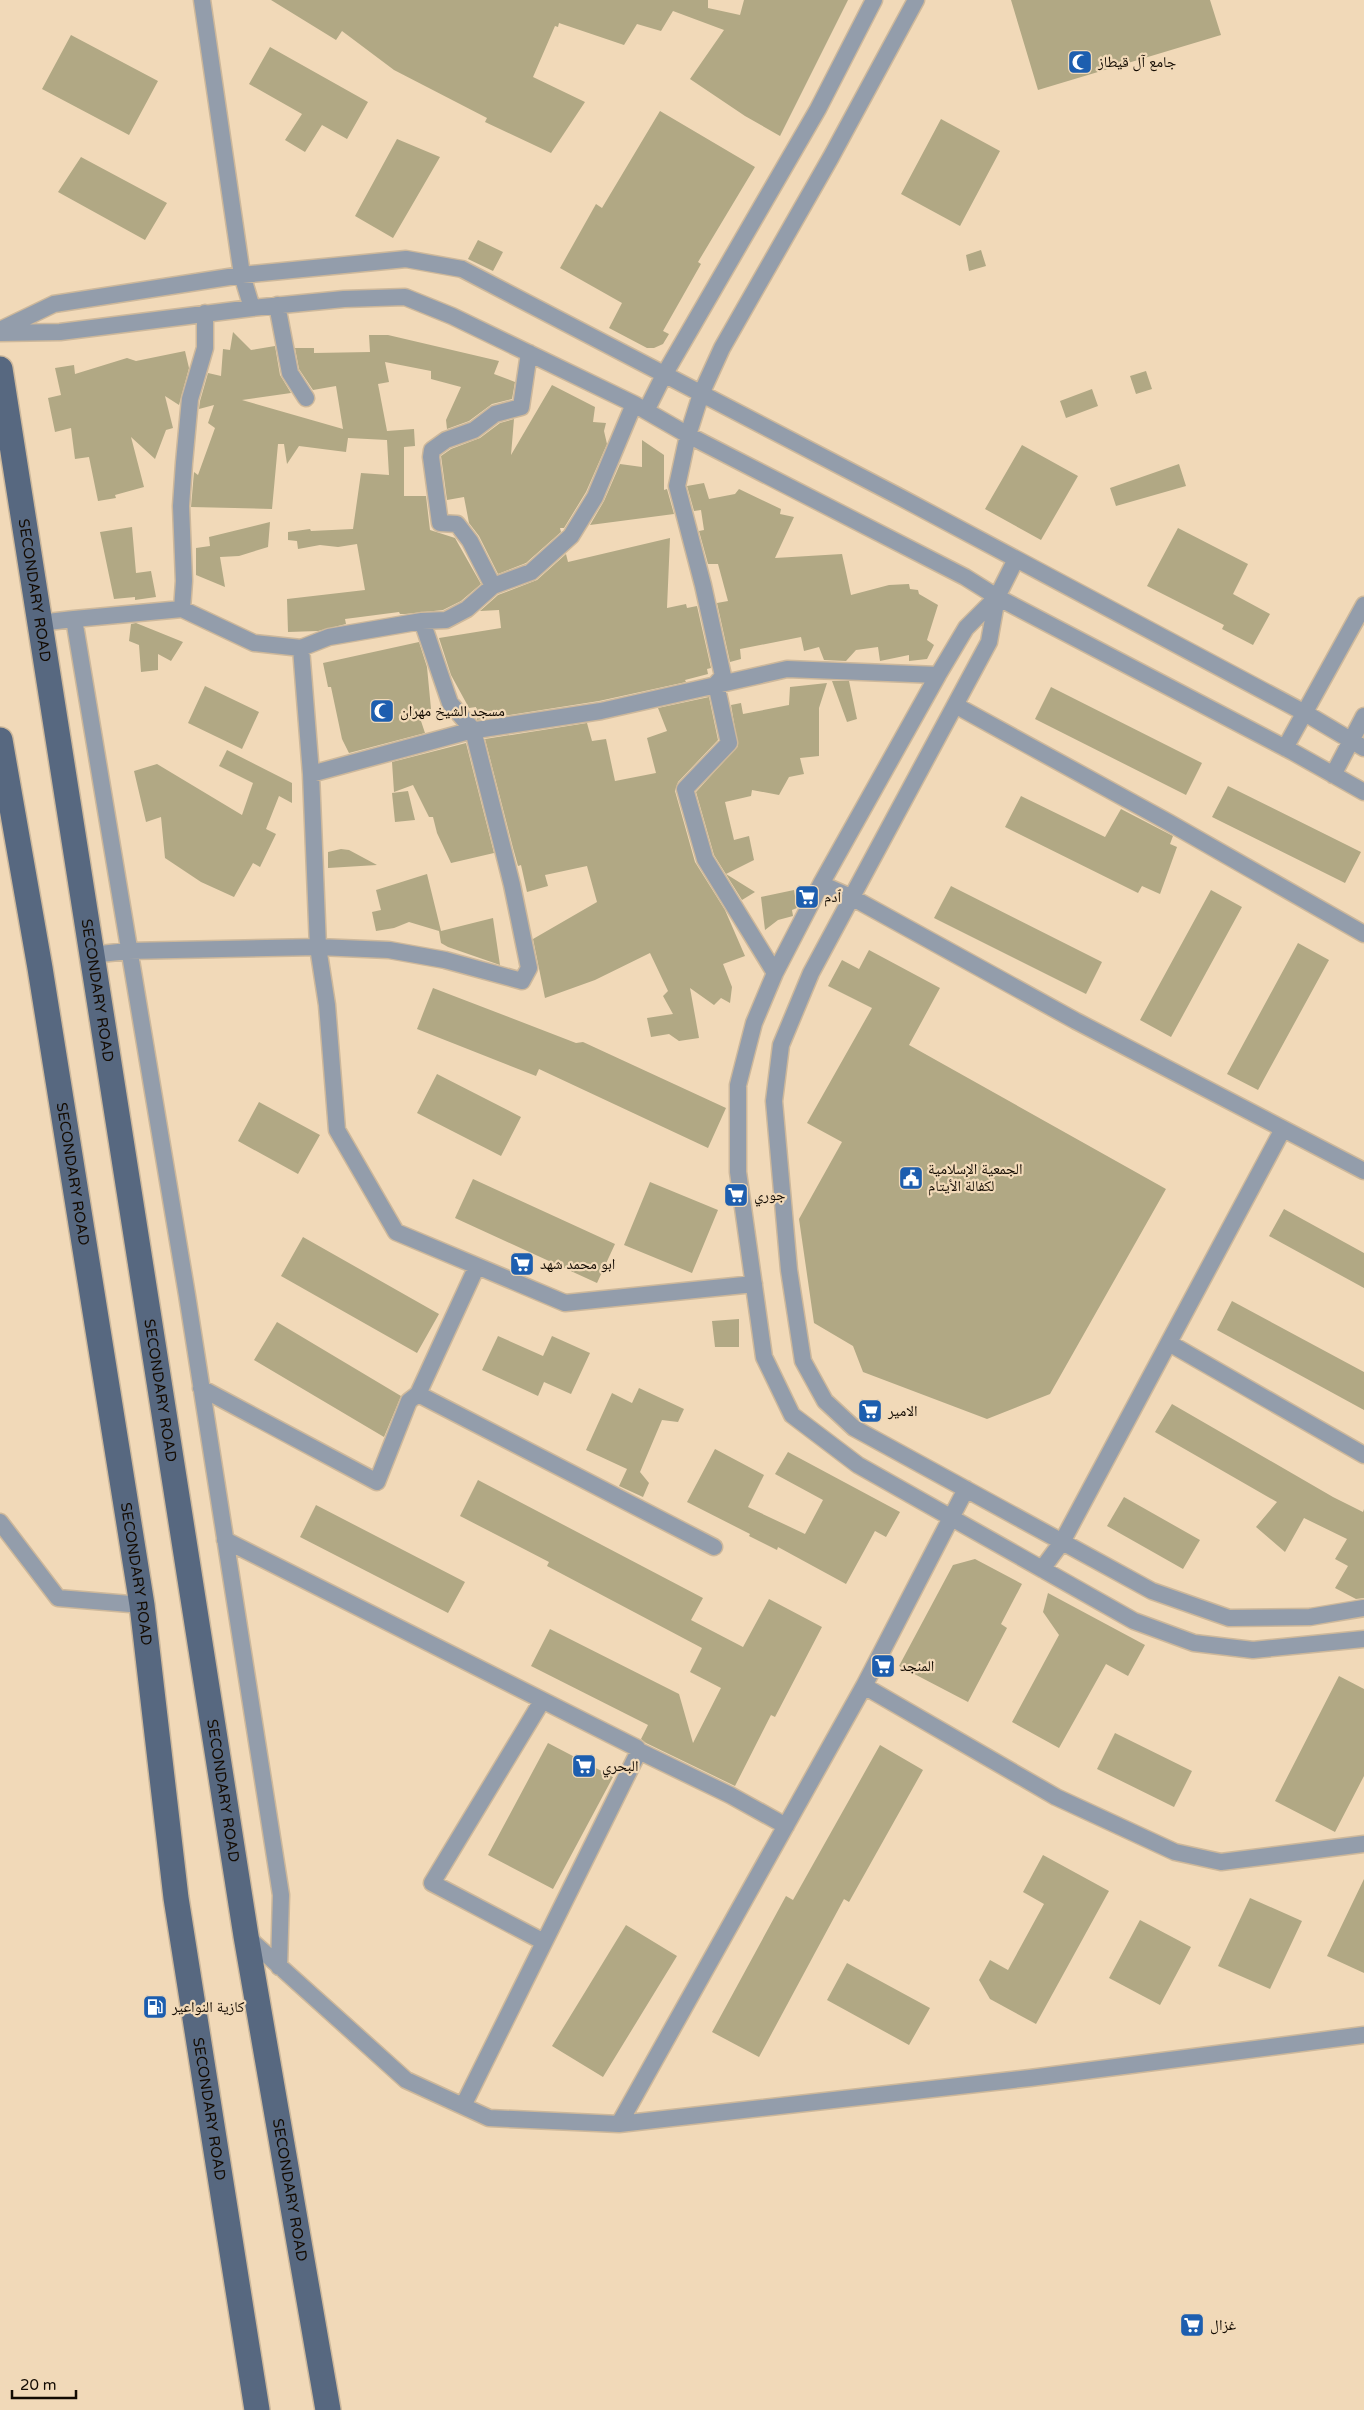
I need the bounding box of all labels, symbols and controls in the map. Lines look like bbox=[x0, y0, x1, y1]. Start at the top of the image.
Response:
mosque icon: جامع آل قيطاز bbox=[1067, 49, 1093, 75]
place label: جامع آل قيطاز bbox=[1097, 53, 1177, 72]
street label: SECONDARY ROAD bbox=[15, 517, 55, 663]
mosque icon: مسجد الشيخ مهران bbox=[369, 698, 395, 724]
place label: مسجد الشيخ مهران bbox=[400, 702, 505, 721]
supermarket icon: ٱدم bbox=[794, 884, 820, 910]
place label: ٱدم bbox=[824, 888, 842, 907]
street label: SECONDARY ROAD bbox=[77, 918, 118, 1063]
street label: SECONDARY ROAD bbox=[53, 1101, 93, 1247]
place label: الجمعية الإسلامية لكفالة الأيتام bbox=[928, 1160, 1023, 1196]
public building icon: الجمعية الإسلامية لكفالة الأيتام bbox=[898, 1165, 924, 1191]
supermarket icon: جوري bbox=[723, 1182, 749, 1208]
place label: جوري bbox=[754, 1186, 786, 1207]
supermarket icon: ابو محمد شهد bbox=[509, 1251, 535, 1277]
place label: ابو محمد شهد bbox=[540, 1255, 615, 1273]
street label: SECONDARY ROAD bbox=[140, 1318, 180, 1463]
supermarket icon: الامير bbox=[857, 1398, 883, 1424]
place label: الامير bbox=[887, 1402, 918, 1420]
street label: SECONDARY ROAD bbox=[117, 1501, 156, 1646]
supermarket icon: المنجد bbox=[870, 1653, 896, 1679]
place label: المنجد bbox=[900, 1657, 934, 1675]
street label: SECONDARY ROAD bbox=[203, 1718, 243, 1863]
supermarket icon: البحري bbox=[571, 1753, 597, 1779]
place label: البحري bbox=[602, 1757, 638, 1778]
fuel station icon: كازية النواعير bbox=[142, 1994, 168, 2020]
place label: كازية النواعير bbox=[171, 1998, 244, 2016]
street label: SECONDARY ROAD bbox=[189, 2036, 230, 2182]
street label: SECONDARY ROAD bbox=[269, 2117, 311, 2263]
supermarket icon: غزال bbox=[1179, 2312, 1205, 2338]
place label: غزال bbox=[1210, 2316, 1237, 2335]
scale bar bbox=[12, 2368, 76, 2400]
text: 20 m bbox=[20, 2376, 57, 2394]

